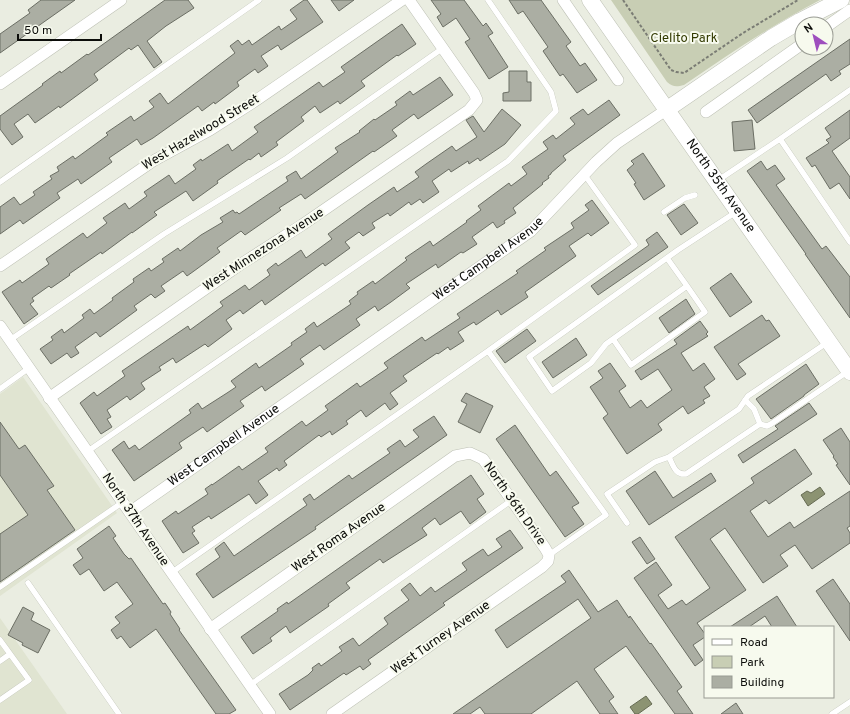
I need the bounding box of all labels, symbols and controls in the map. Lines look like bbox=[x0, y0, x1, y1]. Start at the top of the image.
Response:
scale bar bbox=[18, 16, 101, 42]
north arrow bbox=[794, 16, 834, 56]
text: N bbox=[802, 21, 816, 37]
text: 50 m bbox=[24, 23, 52, 39]
park label: Cielito Park bbox=[650, 31, 718, 47]
street label: West Hazelwood Street bbox=[139, 92, 263, 174]
street label: North 35th Avenue bbox=[682, 136, 758, 236]
street label: West Minnezona Avenue bbox=[201, 205, 327, 295]
street label: West Campbell Avenue bbox=[431, 214, 548, 305]
street label: West Campbell Avenue bbox=[165, 401, 283, 491]
street label: North 36th Drive bbox=[479, 459, 549, 549]
street label: North 37th Avenue bbox=[98, 470, 172, 570]
street label: West Roma Avenue bbox=[289, 500, 389, 576]
street label: West Turney Avenue bbox=[388, 598, 494, 678]
legend bbox=[704, 626, 834, 698]
text: Road bbox=[740, 635, 768, 651]
text: Park bbox=[740, 655, 765, 671]
text: Building bbox=[740, 675, 784, 691]

